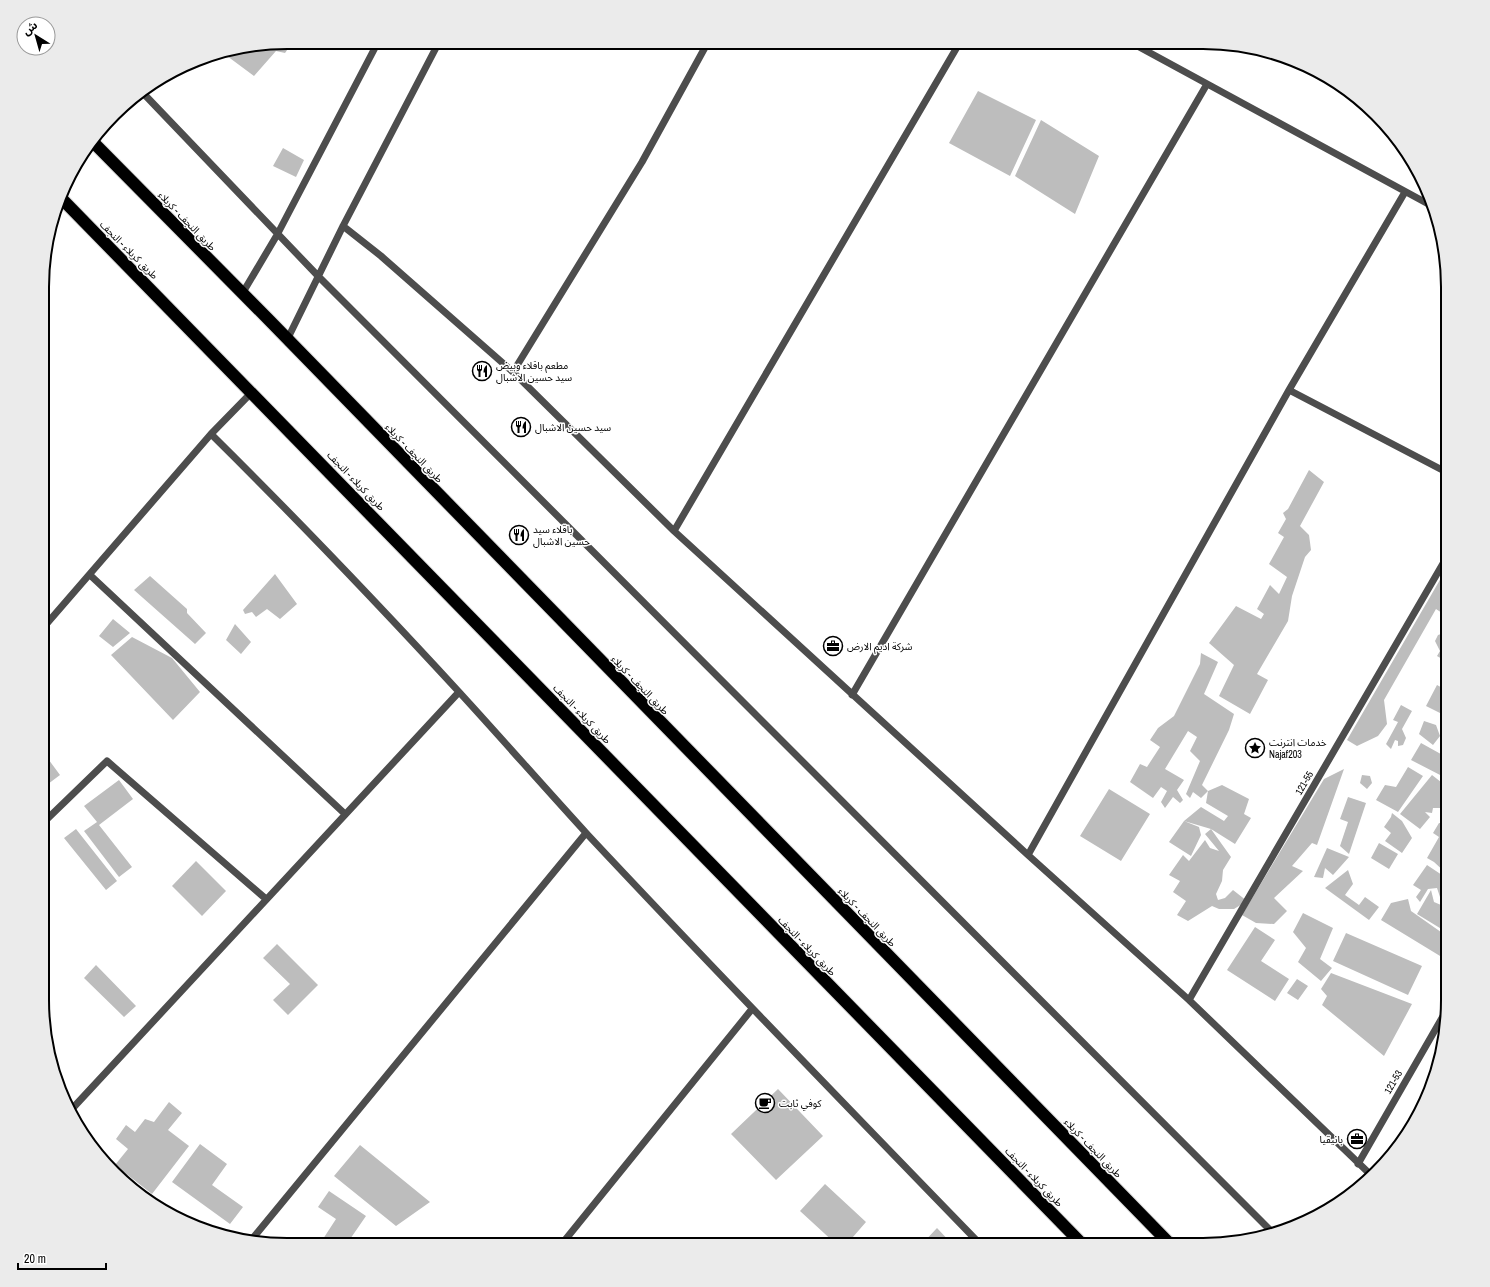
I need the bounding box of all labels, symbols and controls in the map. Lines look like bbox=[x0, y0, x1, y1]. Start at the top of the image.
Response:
north arrow bbox=[16, 16, 56, 56]
text: ش bbox=[20, 18, 40, 38]
street label: طريق النجف - کربلاء bbox=[155, 189, 219, 254]
street label: طريق کربلاء - النجف bbox=[97, 218, 161, 282]
place label: مطعم باقلاء وبيض سيد حسين الاشبال bbox=[496, 359, 572, 384]
restaurant icon: مطعم باقلاء وبيض سيد حسين الاشبال bbox=[471, 360, 493, 382]
restaurant icon: سيد حسين الاشبال bbox=[510, 416, 532, 438]
street label: طريق النجف - کربلاء bbox=[382, 421, 446, 486]
place label: سيد حسين الاشبال bbox=[535, 421, 611, 434]
street label: طريق کربلاء - النجف bbox=[324, 449, 388, 514]
place label: باقلاء سيد حسين الاشبال bbox=[533, 523, 590, 548]
restaurant icon: باقلاء سيد حسين الاشبال bbox=[508, 524, 530, 546]
office icon: شركة اديم الارض bbox=[822, 635, 844, 657]
place label: شركة اديم الارض bbox=[847, 640, 912, 654]
street label: طريق النجف - کربلاء bbox=[608, 653, 672, 718]
street label: طريق کربلاء - النجف bbox=[550, 682, 614, 747]
place label: خدمات انترنت Najaf203 bbox=[1269, 736, 1327, 761]
place icon: خدمات انترنت Najaf203 bbox=[1244, 737, 1266, 759]
street label: 121-55 bbox=[1292, 768, 1316, 797]
street label: طريق النجف - کربلاء bbox=[835, 885, 899, 950]
street label: طريق کربلاء - النجف bbox=[775, 914, 839, 979]
street label: 121-53 bbox=[1381, 1067, 1405, 1096]
cafe icon: كوفي ثابت bbox=[754, 1092, 776, 1114]
place label: كوفي ثابت bbox=[779, 1097, 822, 1111]
street label: طريق النجف - کربلاء bbox=[1061, 1116, 1125, 1181]
office icon: بانيقيا bbox=[1346, 1128, 1368, 1150]
place label: بانيقيا bbox=[1319, 1133, 1343, 1146]
street label: طريق کربلاء - النجف bbox=[1002, 1145, 1066, 1210]
scale bar bbox=[18, 1245, 106, 1271]
text: 20 m bbox=[24, 1251, 46, 1267]

